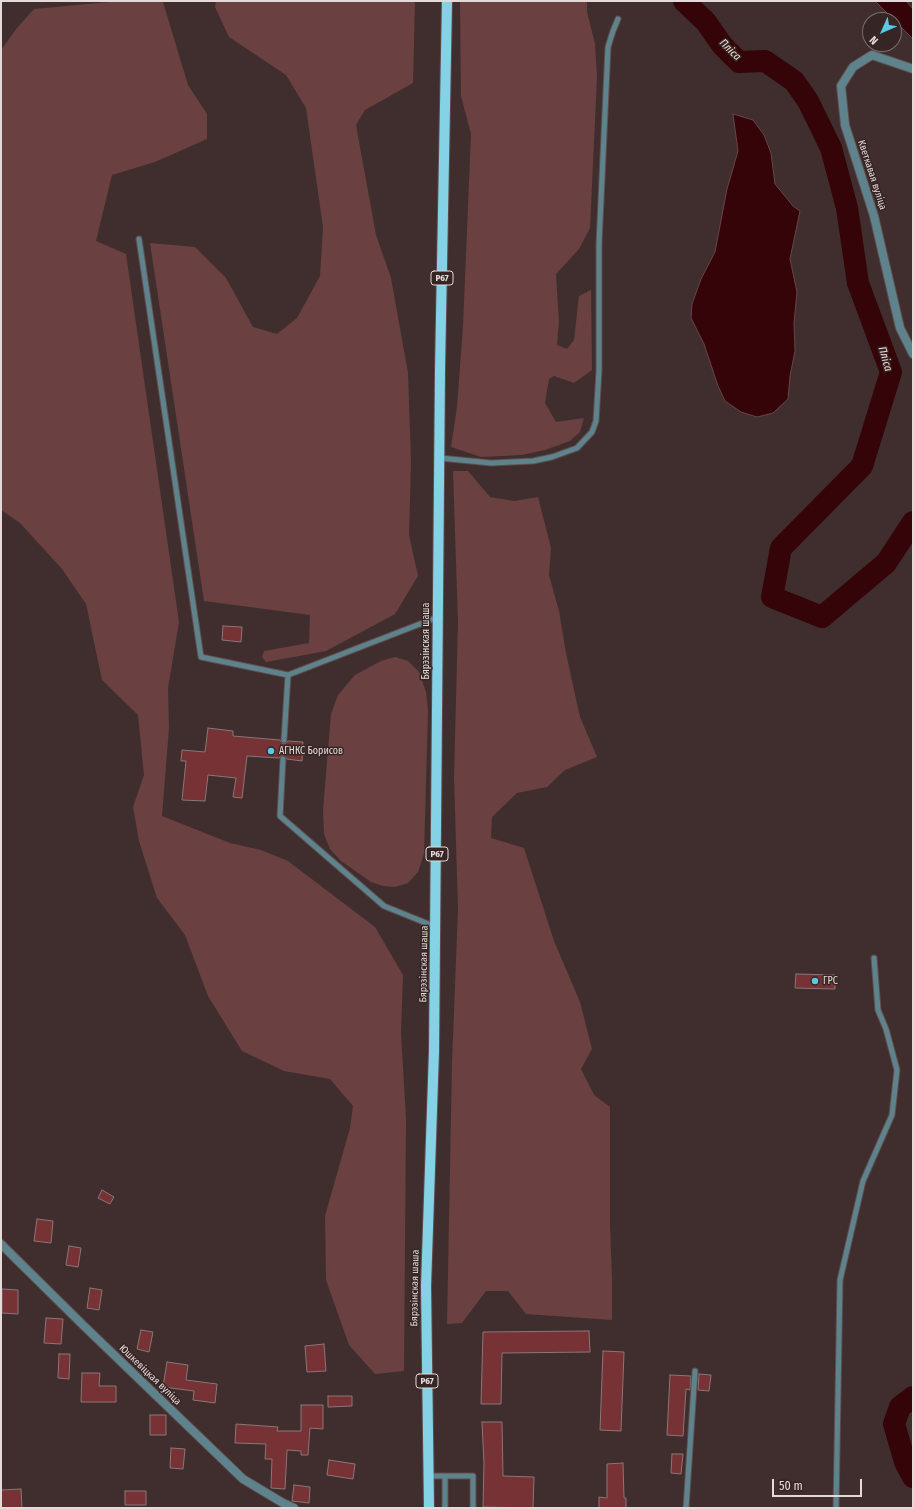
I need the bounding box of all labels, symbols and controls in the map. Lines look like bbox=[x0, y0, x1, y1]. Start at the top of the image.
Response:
north arrow bbox=[862, 12, 902, 52]
text: N bbox=[867, 33, 881, 47]
water label: Пліса bbox=[716, 36, 744, 64]
street label: Кветкавая вуліца bbox=[855, 139, 889, 211]
road number: Р67 bbox=[431, 271, 453, 285]
water label: Пліса bbox=[875, 345, 895, 373]
street label: Бярэзінская шаша bbox=[420, 603, 432, 679]
place label: АГНКС Борисов bbox=[279, 745, 343, 757]
marker: АГНКС Борисов bbox=[266, 746, 276, 756]
road number: Р67 bbox=[426, 847, 448, 861]
street label: Бярэзінская шаша bbox=[417, 925, 431, 1003]
place label: ГРС bbox=[823, 975, 838, 987]
marker: ГРС bbox=[810, 976, 820, 986]
street label: Бярэзінская шаша bbox=[408, 1249, 422, 1327]
street label: Юшкевіцкая вуліца bbox=[117, 1342, 183, 1408]
road number: Р67 bbox=[416, 1374, 438, 1388]
scale bar bbox=[774, 1471, 864, 1497]
text: 50 m bbox=[779, 1479, 803, 1493]

